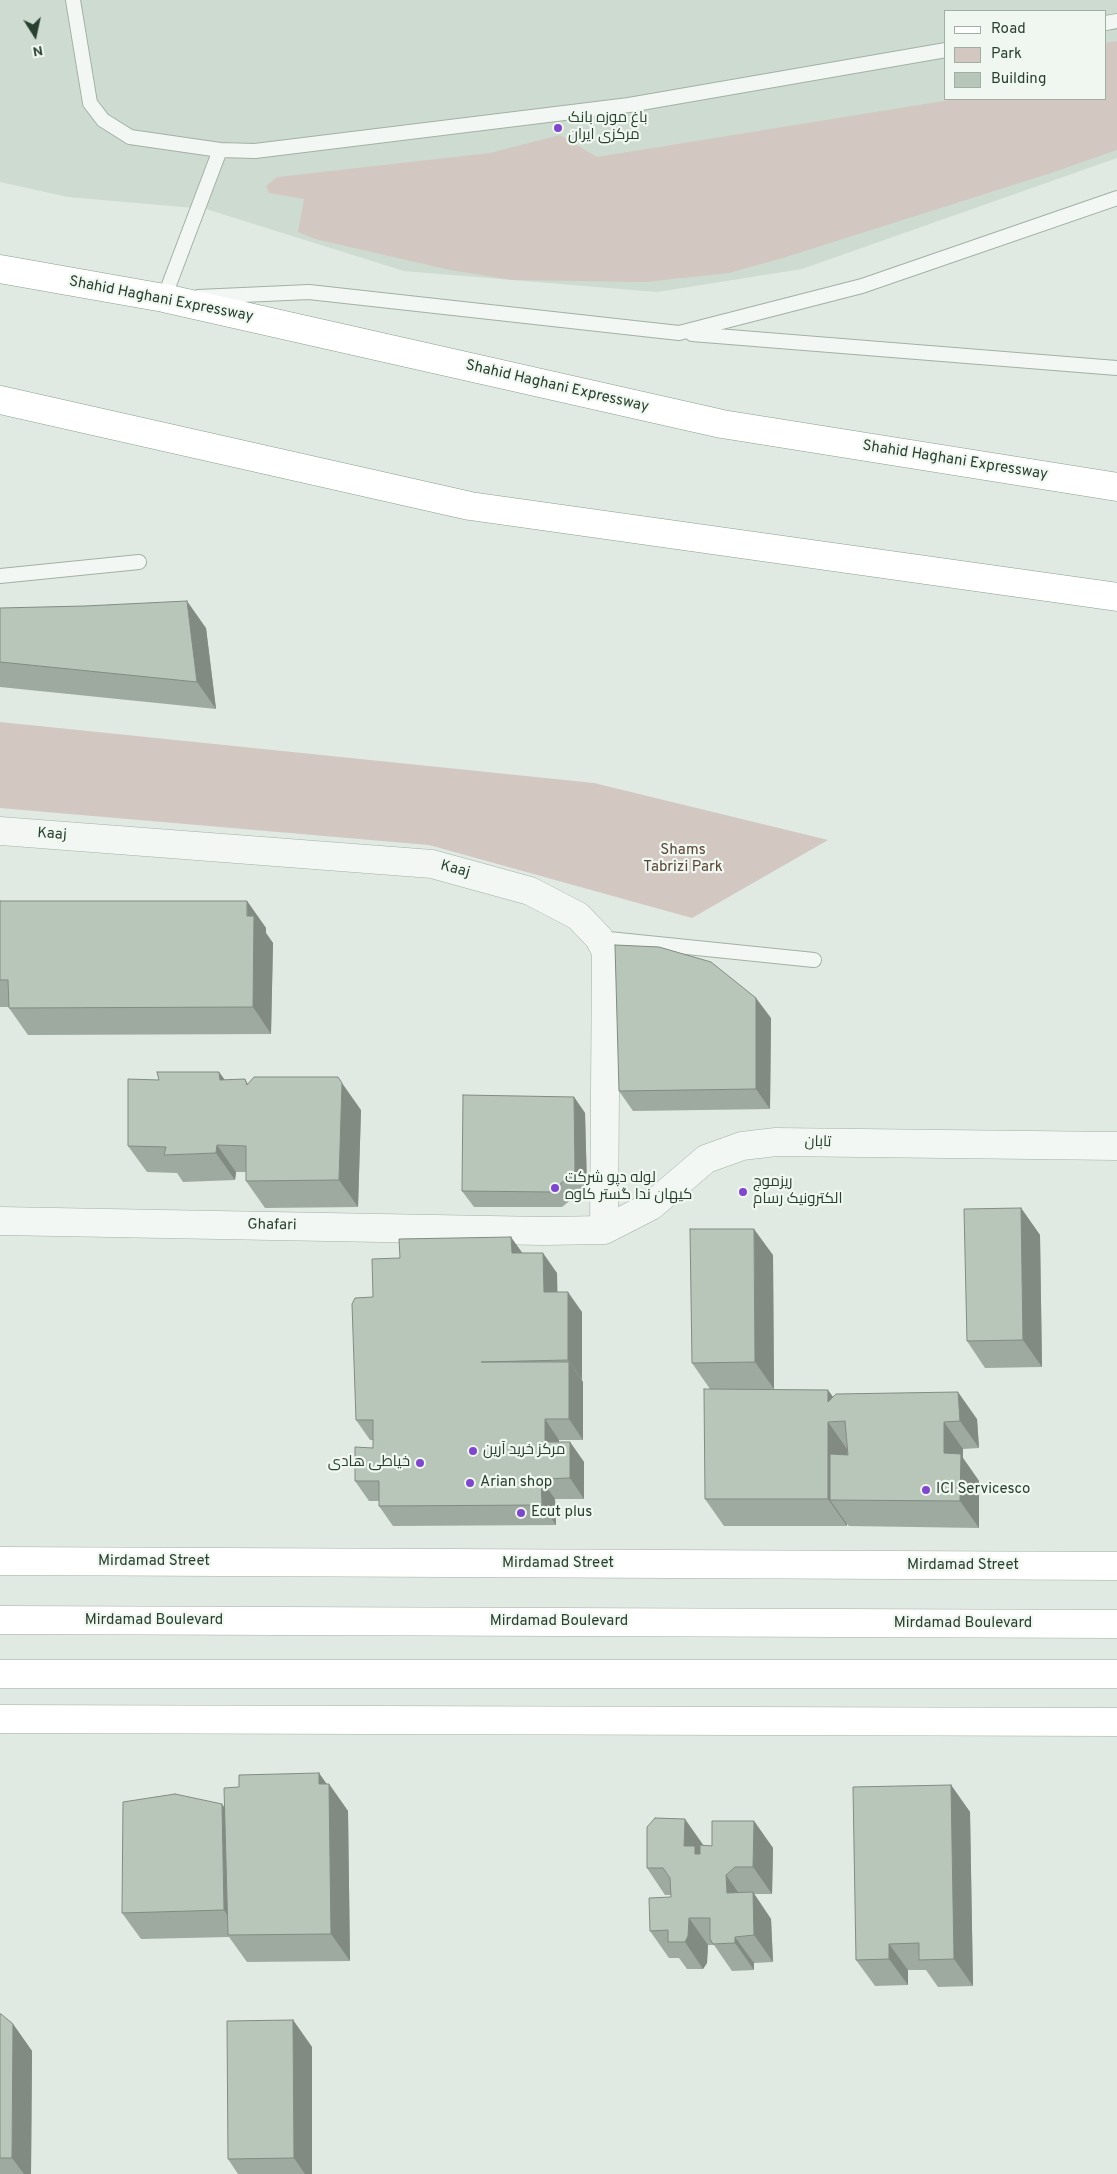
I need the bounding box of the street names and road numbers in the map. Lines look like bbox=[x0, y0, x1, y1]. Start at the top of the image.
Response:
street label: Shahid Haghani Expressway bbox=[67, 273, 255, 327]
street label: Shahid Haghani Expressway bbox=[464, 357, 650, 417]
street label: Shahid Haghani Expressway bbox=[861, 437, 1049, 485]
street label: Kaaj bbox=[37, 825, 67, 845]
street label: Kaaj bbox=[438, 857, 472, 883]
street label: تابان bbox=[804, 1134, 832, 1152]
street label: Ghafari bbox=[247, 1217, 297, 1235]
street label: Mirdamad Street bbox=[98, 1553, 210, 1571]
street label: Mirdamad Street bbox=[502, 1555, 614, 1573]
street label: Mirdamad Street bbox=[907, 1557, 1019, 1575]
street label: Mirdamad Boulevard bbox=[85, 1612, 223, 1630]
street label: Mirdamad Boulevard bbox=[490, 1613, 628, 1631]
street label: Mirdamad Boulevard bbox=[894, 1615, 1032, 1633]

